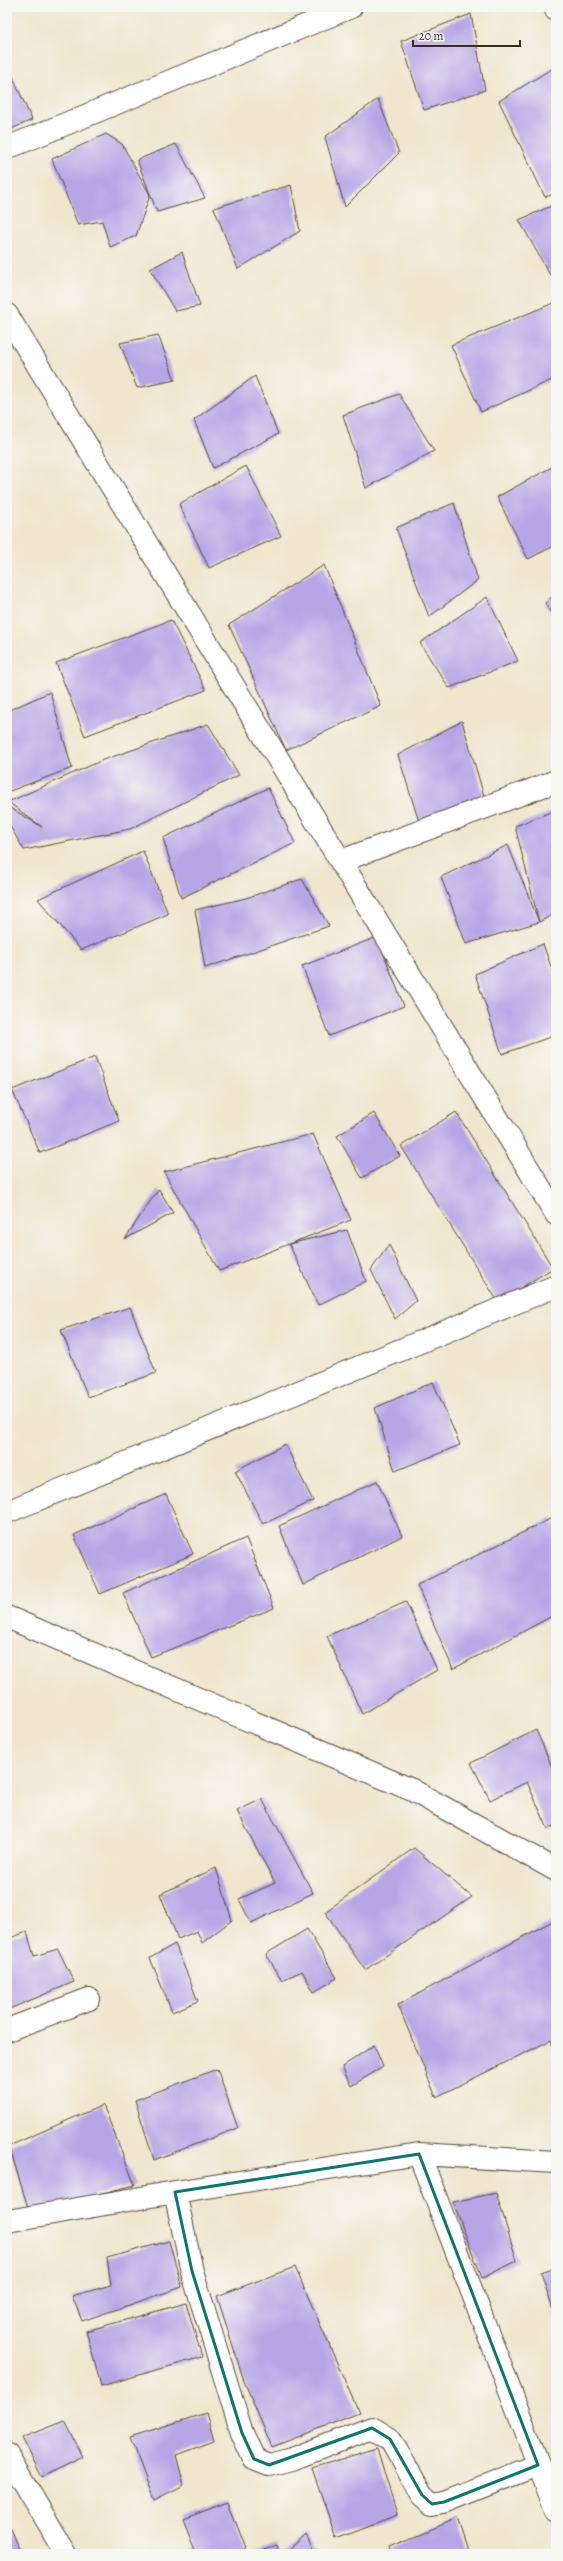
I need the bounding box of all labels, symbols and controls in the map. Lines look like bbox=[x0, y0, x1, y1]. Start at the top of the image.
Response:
scale bar bbox=[413, 22, 520, 48]
text: 20 m bbox=[419, 28, 443, 44]

